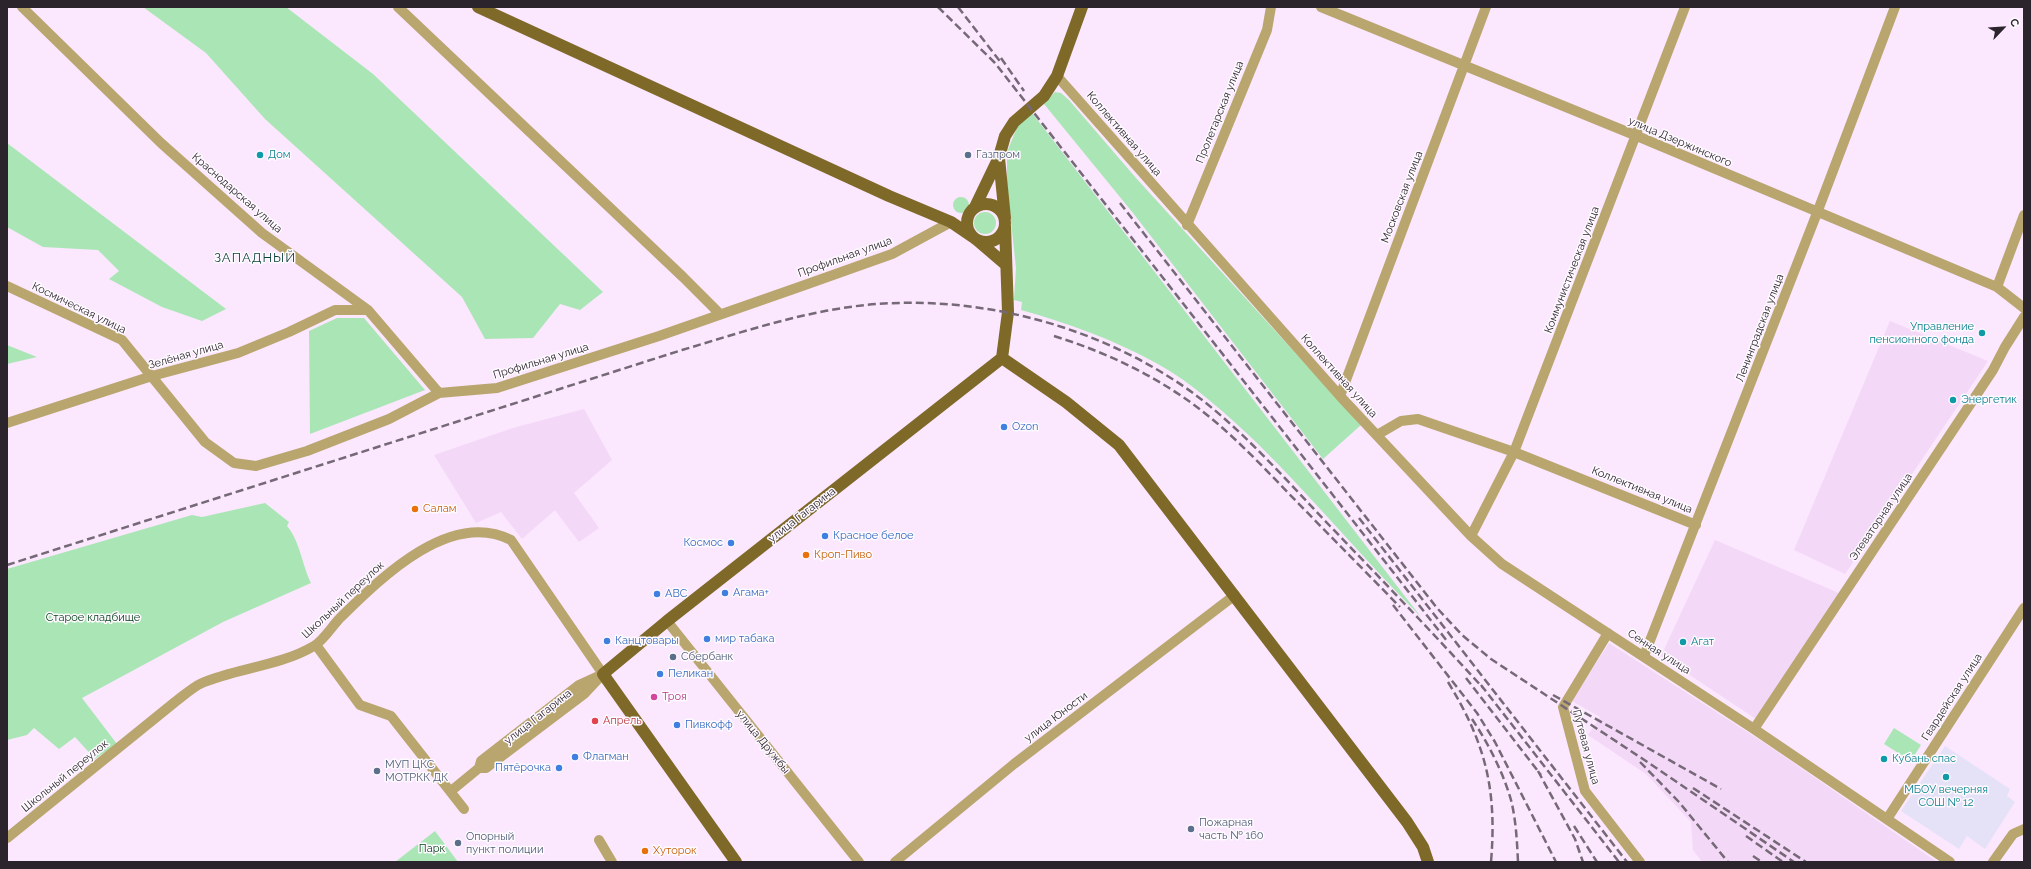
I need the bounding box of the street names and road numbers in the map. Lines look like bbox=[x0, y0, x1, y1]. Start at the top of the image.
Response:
street label: Пролетарская улица bbox=[1193, 59, 1247, 165]
street label: Коллективная улица bbox=[1084, 89, 1164, 179]
street label: улица Дзержинского bbox=[1626, 114, 1734, 170]
street label: Московская улица bbox=[1378, 149, 1426, 245]
street label: Краснодарская улица bbox=[189, 150, 285, 236]
street label: Коммунистическая улица bbox=[1542, 205, 1602, 335]
street label: Профильная улица bbox=[796, 234, 894, 280]
street label: Ленинградская улица bbox=[1733, 272, 1787, 384]
street label: Космическая улица bbox=[30, 280, 128, 336]
street label: Коллективная улица bbox=[1298, 332, 1380, 420]
street label: Зелёная улица bbox=[147, 338, 225, 372]
street label: Профильная улица bbox=[492, 340, 590, 382]
street label: Коллективная улица bbox=[1590, 464, 1694, 516]
street label: Элеваторная улица bbox=[1847, 471, 1915, 563]
street label: улица Гагарина bbox=[766, 485, 838, 545]
street label: Школьный переулок bbox=[299, 559, 387, 641]
street label: Сенная улица bbox=[1625, 627, 1693, 677]
street label: Гвардейская улица bbox=[1919, 651, 1985, 743]
street label: улица Гагарина bbox=[502, 687, 574, 747]
street label: улица Юности bbox=[1022, 689, 1090, 745]
street label: улица Дружбы bbox=[733, 708, 793, 776]
street label: Путевая улица bbox=[1570, 708, 1602, 786]
street label: Школьный переулок bbox=[19, 737, 111, 815]

